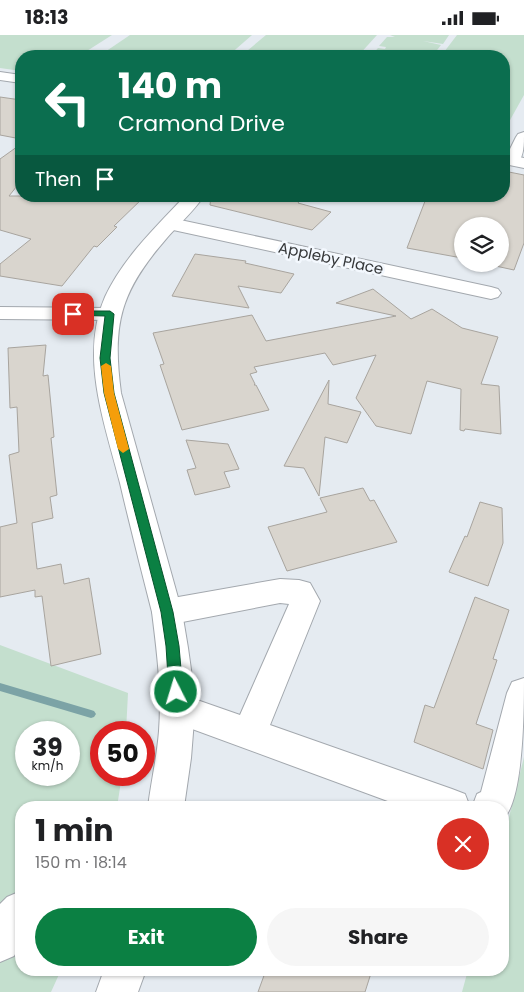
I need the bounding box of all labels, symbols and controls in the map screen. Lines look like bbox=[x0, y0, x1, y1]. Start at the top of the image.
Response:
text: 18:13 bbox=[25, 4, 69, 31]
text: 140 m bbox=[118, 61, 222, 110]
icon: left bbox=[35, 70, 100, 135]
text: Cramond Drive bbox=[118, 108, 285, 139]
icon: arrive bbox=[91, 165, 119, 193]
text: Then bbox=[35, 166, 81, 193]
map controls bbox=[454, 217, 509, 272]
button: layers bbox=[454, 217, 509, 272]
street label: Appleby Place bbox=[277, 237, 385, 279]
pin bbox=[52, 293, 94, 335]
icon: arrive bbox=[59, 300, 87, 328]
position arrow bbox=[149, 665, 201, 717]
speed limit sign: 50 bbox=[90, 721, 155, 786]
text: 39 bbox=[32, 730, 63, 765]
text: km/h bbox=[32, 757, 63, 774]
text: 1 min bbox=[35, 809, 113, 852]
button: close bbox=[437, 818, 489, 870]
text: 150 m · 18:14 bbox=[35, 851, 127, 874]
button: Exit bbox=[35, 908, 257, 966]
button: Share bbox=[267, 908, 489, 966]

